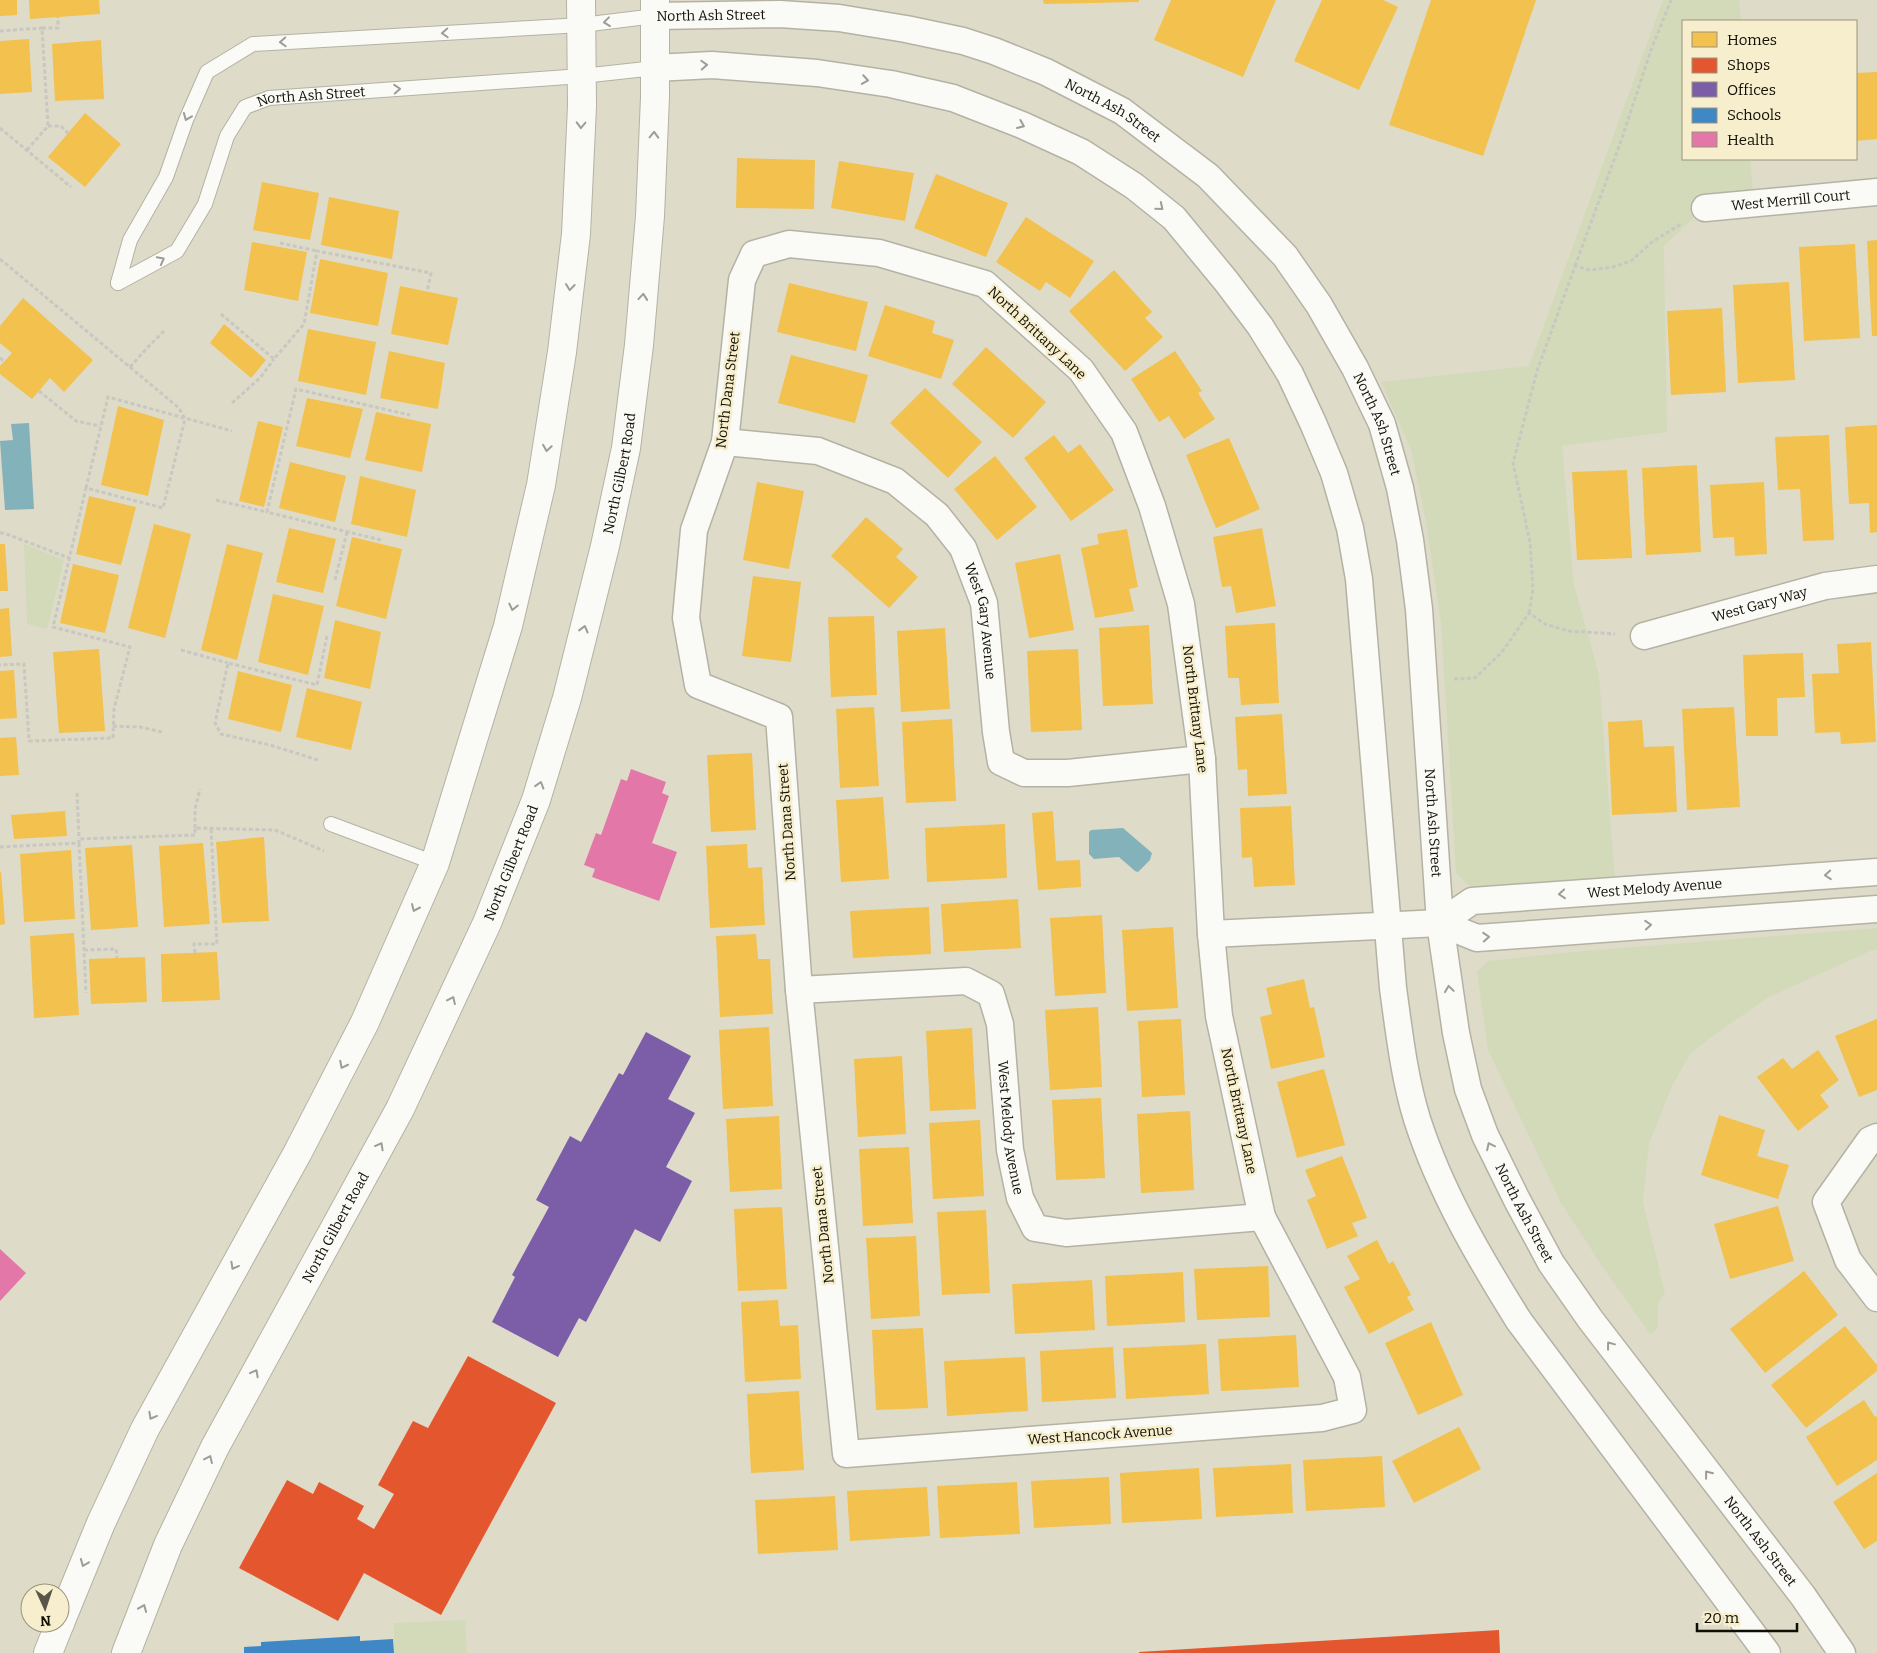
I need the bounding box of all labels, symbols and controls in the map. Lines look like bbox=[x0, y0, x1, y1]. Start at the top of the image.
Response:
street label: North Ash Street bbox=[656, 6, 766, 24]
one-way arrow bbox=[602, 16, 610, 27]
legend bbox=[1682, 20, 1857, 160]
one-way arrow bbox=[440, 27, 448, 38]
text: Homes bbox=[1727, 31, 1777, 49]
one-way arrow bbox=[278, 37, 286, 48]
text: Shops bbox=[1727, 56, 1770, 74]
one-way arrow bbox=[700, 60, 708, 71]
one-way arrow bbox=[862, 74, 870, 85]
street label: North Ash Street bbox=[1062, 75, 1164, 146]
text: Offices bbox=[1727, 81, 1776, 99]
street label: North Ash Street bbox=[254, 83, 366, 110]
one-way arrow bbox=[393, 83, 401, 94]
text: Schools bbox=[1727, 106, 1781, 124]
one-way arrow bbox=[183, 112, 194, 121]
one-way arrow bbox=[1016, 119, 1025, 129]
one-way arrow bbox=[575, 121, 586, 129]
one-way arrow bbox=[648, 130, 659, 138]
text: Health bbox=[1727, 131, 1775, 149]
street label: West Merrill Court bbox=[1730, 186, 1851, 214]
one-way arrow bbox=[1154, 202, 1163, 210]
one-way arrow bbox=[156, 256, 165, 266]
one-way arrow bbox=[565, 283, 576, 291]
street label: North Brittany Lane bbox=[984, 283, 1090, 383]
one-way arrow bbox=[637, 292, 648, 300]
street label: North Dana Street bbox=[712, 331, 744, 449]
street label: North Ash Street bbox=[1350, 370, 1405, 477]
street label: North Gilbert Road bbox=[599, 412, 639, 535]
one-way arrow bbox=[542, 443, 552, 452]
street label: West Gary Avenue bbox=[961, 560, 1000, 680]
street label: West Gary Way bbox=[1710, 583, 1810, 625]
one-way arrow bbox=[508, 602, 519, 611]
one-way arrow bbox=[578, 625, 589, 634]
street label: North Brittany Lane bbox=[1179, 644, 1211, 774]
street label: North Dana Street bbox=[774, 763, 800, 881]
street label: North Ash Street bbox=[1421, 768, 1445, 878]
one-way arrow bbox=[534, 782, 544, 790]
street label: North Gilbert Road bbox=[480, 803, 542, 923]
one-way arrow bbox=[1824, 869, 1832, 880]
street label: West Melody Avenue bbox=[1587, 875, 1723, 901]
one-way arrow bbox=[1557, 888, 1565, 899]
one-way arrow bbox=[411, 903, 422, 912]
one-way arrow bbox=[1644, 920, 1652, 931]
one-way arrow bbox=[1482, 931, 1490, 942]
one-way arrow bbox=[1444, 985, 1455, 993]
one-way arrow bbox=[446, 996, 456, 1005]
street label: North Brittany Lane bbox=[1217, 1046, 1261, 1176]
one-way arrow bbox=[339, 1060, 349, 1069]
street label: West Melody Avenue bbox=[994, 1060, 1028, 1196]
one-way arrow bbox=[373, 1142, 383, 1151]
one-way arrow bbox=[1486, 1142, 1497, 1151]
street label: North Ash Street bbox=[1492, 1161, 1557, 1265]
street label: North Dana Street bbox=[808, 1166, 838, 1284]
street label: North Gilbert Road bbox=[298, 1169, 372, 1285]
one-way arrow bbox=[231, 1261, 241, 1270]
one-way arrow bbox=[1607, 1342, 1615, 1351]
one-way arrow bbox=[249, 1369, 259, 1378]
one-way arrow bbox=[148, 1411, 158, 1420]
street label: West Hancock Avenue bbox=[1027, 1421, 1173, 1449]
one-way arrow bbox=[203, 1455, 213, 1464]
one-way arrow bbox=[1706, 1471, 1714, 1480]
street label: North Ash Street bbox=[1721, 1492, 1801, 1589]
one-way arrow bbox=[80, 1559, 90, 1567]
north arrow bbox=[20, 1583, 70, 1633]
scale bar bbox=[1697, 1600, 1797, 1632]
one-way arrow bbox=[138, 1604, 148, 1612]
text: 20 m bbox=[1704, 1609, 1740, 1627]
text: N bbox=[40, 1612, 51, 1629]

